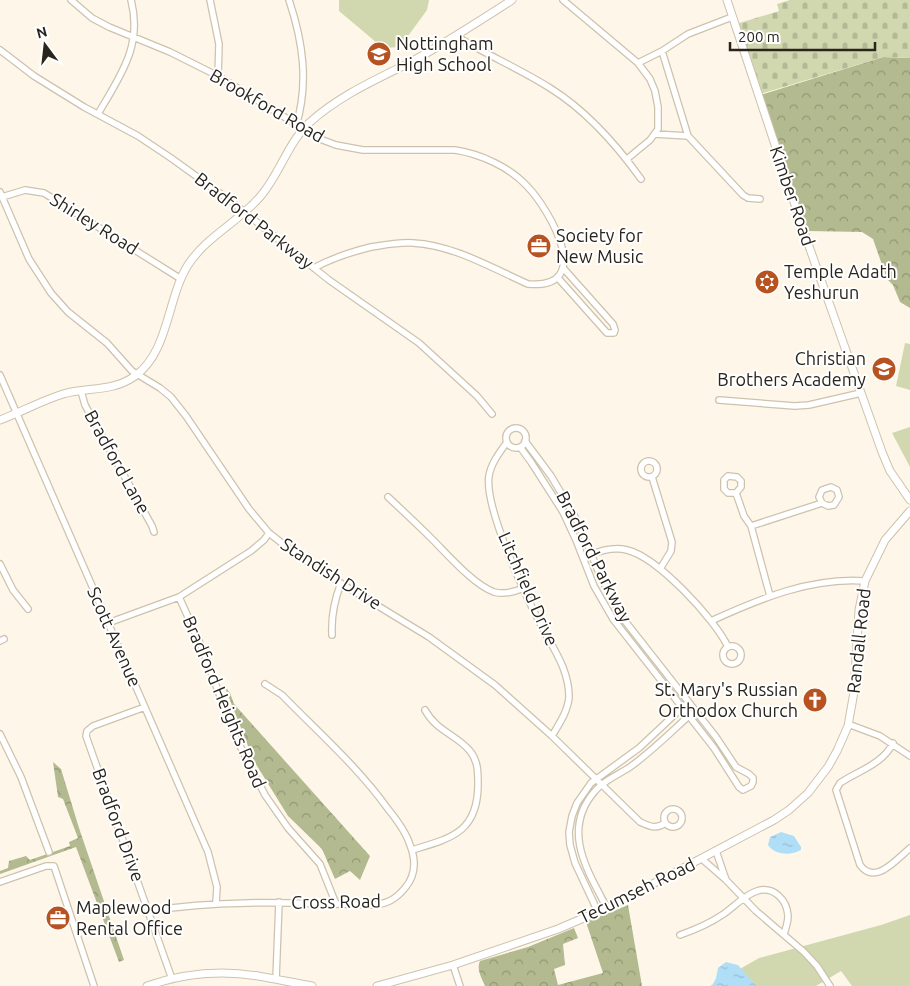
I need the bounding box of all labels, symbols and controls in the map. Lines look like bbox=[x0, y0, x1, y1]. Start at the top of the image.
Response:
north arrow bbox=[20, 20, 70, 70]
scale bar bbox=[730, 20, 875, 52]
text: N bbox=[35, 23, 49, 42]
text: 200 m bbox=[738, 28, 780, 45]
place label: Nottingham High School bbox=[396, 33, 494, 74]
school or university icon: Nottingham High School bbox=[366, 41, 392, 67]
street label: Brookford Road bbox=[207, 64, 328, 146]
street label: Kimber Road bbox=[767, 143, 819, 248]
street label: Bradford Parkway bbox=[192, 168, 318, 273]
street label: Shirley Road bbox=[47, 188, 142, 258]
place label: Society for New Music bbox=[556, 225, 643, 266]
office icon: Society for New Music bbox=[526, 233, 552, 259]
place label: Temple Adath Yeshurun bbox=[784, 261, 897, 302]
synagogue icon: Temple Adath Yeshurun bbox=[754, 269, 780, 295]
place label: Christian Brothers Academy bbox=[717, 348, 866, 389]
school or university icon: Christian Brothers Academy bbox=[871, 356, 897, 382]
street label: Bradford Lane bbox=[81, 406, 155, 517]
street label: Bradford Parkway bbox=[553, 488, 637, 626]
street label: Litchfield Drive bbox=[495, 529, 563, 649]
street label: Standish Drive bbox=[278, 533, 385, 613]
street label: Scott Avenue bbox=[84, 584, 146, 690]
street label: Randall Road bbox=[843, 587, 873, 694]
street label: Bradford Heights Road bbox=[180, 613, 270, 791]
place label: St. Mary's Russian Orthodox Church bbox=[655, 679, 798, 720]
church icon: St. Mary's Russian Orthodox Church bbox=[802, 687, 828, 713]
street label: Bradford Drive bbox=[89, 765, 149, 884]
street label: Tecumseh Road bbox=[575, 853, 698, 927]
street label: Cross Road bbox=[291, 890, 381, 912]
place label: Maplewood Rental Office bbox=[76, 897, 183, 938]
office icon: Maplewood Rental Office bbox=[45, 905, 71, 931]

